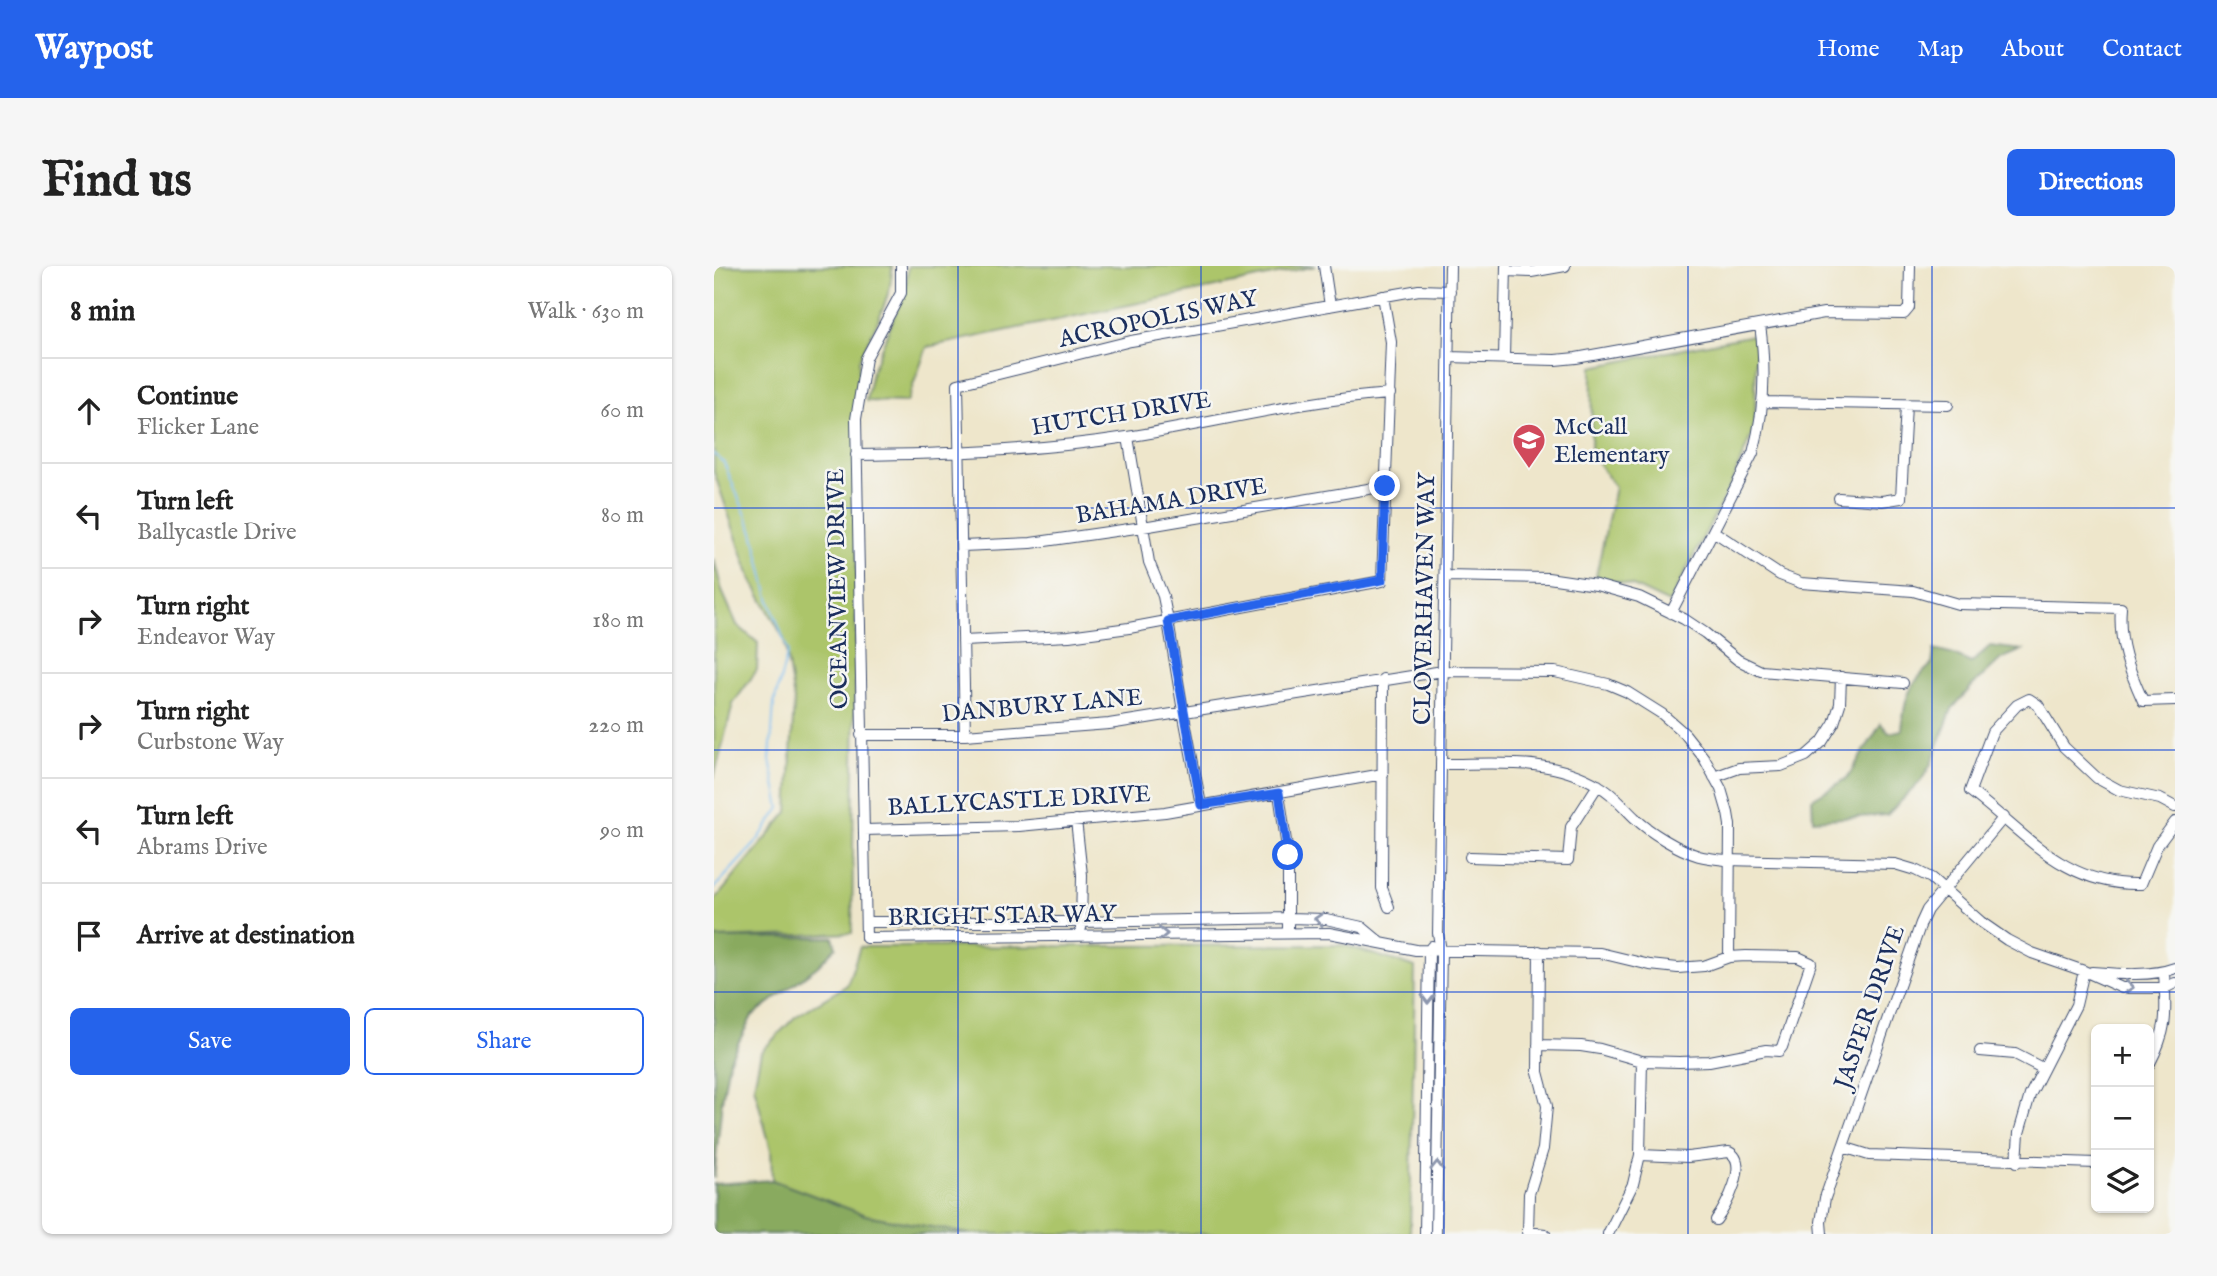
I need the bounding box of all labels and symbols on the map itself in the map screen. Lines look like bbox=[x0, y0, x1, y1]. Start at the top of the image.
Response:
street label: ACROPOLIS WAY bbox=[1055, 283, 1262, 356]
street label: HUTCH DRIVE bbox=[1029, 385, 1213, 444]
place label: McCall Elementary bbox=[1554, 412, 1670, 471]
school or university icon: McCall Elementary bbox=[1510, 421, 1548, 470]
street label: OCEANVIEW DRIVE bbox=[821, 468, 856, 710]
route end bbox=[1369, 470, 1400, 501]
street label: BAHAMA DRIVE bbox=[1074, 471, 1269, 532]
street label: CLOVERHAVEN WAY bbox=[1408, 471, 1443, 725]
street label: DANBURY LANE bbox=[940, 682, 1144, 731]
street label: BALLYCASTLE DRIVE bbox=[887, 779, 1151, 824]
route start bbox=[1272, 839, 1303, 870]
street label: BRIGHT STAR WAY bbox=[887, 899, 1118, 934]
one-way arrow bbox=[1313, 912, 1324, 927]
street label: JASPER DRIVE bbox=[1827, 921, 1913, 1096]
one-way arrow bbox=[1158, 926, 1169, 942]
one-way arrow bbox=[2123, 980, 2135, 995]
one-way arrow bbox=[1420, 994, 1436, 1004]
one-way arrow bbox=[1429, 1160, 1445, 1171]

